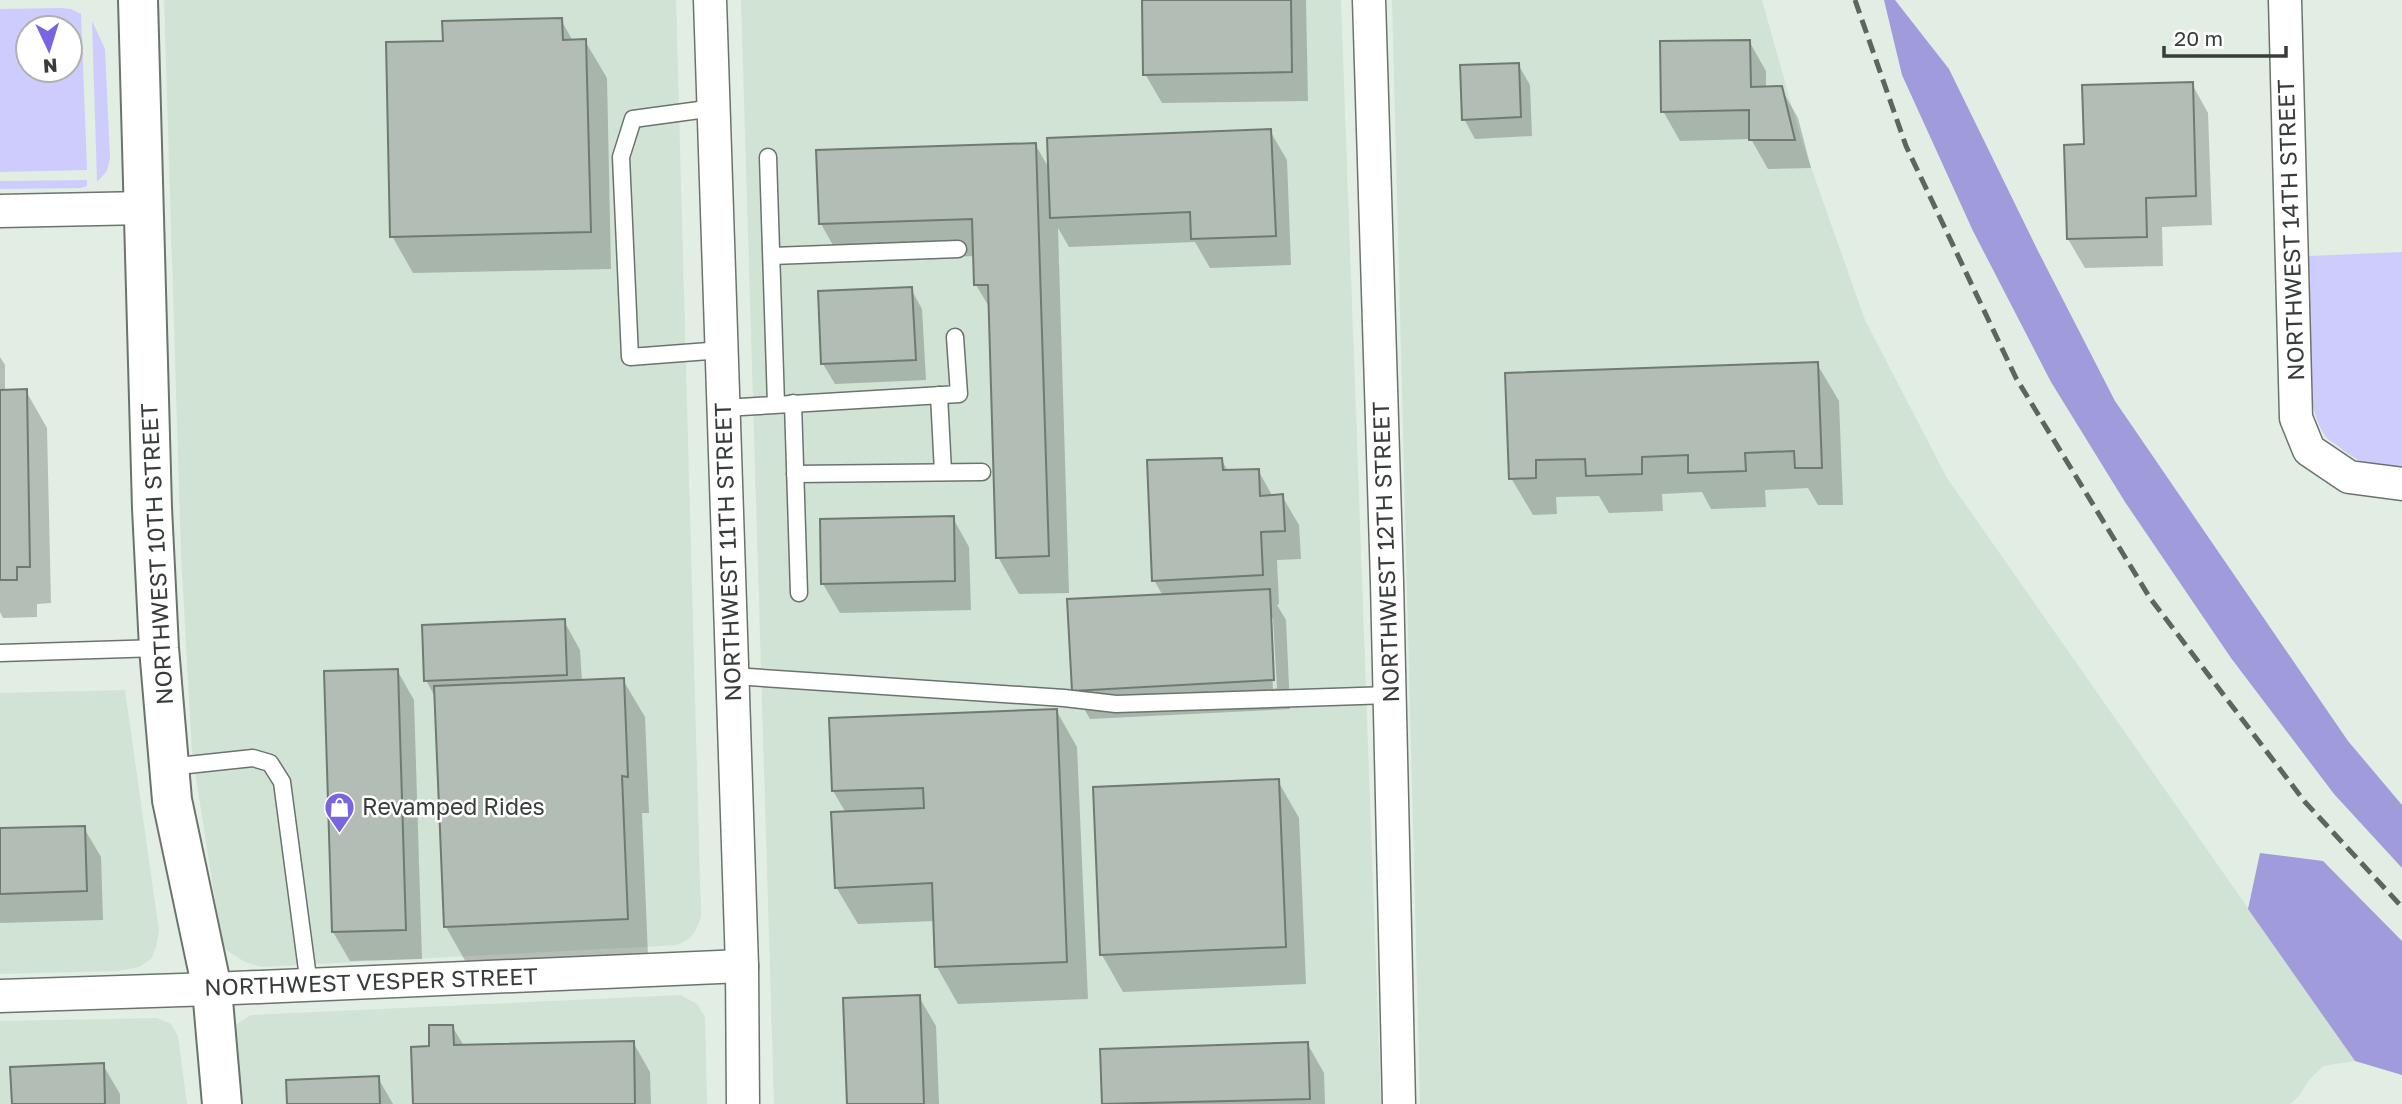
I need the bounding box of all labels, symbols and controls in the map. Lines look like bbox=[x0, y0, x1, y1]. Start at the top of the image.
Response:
north arrow bbox=[14, 14, 84, 84]
scale bar bbox=[2164, 14, 2286, 58]
text: 20 m bbox=[2174, 25, 2223, 51]
text: N bbox=[42, 54, 58, 78]
street label: NORTHWEST 14TH STREET bbox=[2271, 79, 2309, 381]
street label: NORTHWEST 12TH STREET bbox=[1366, 401, 1404, 703]
street label: NORTHWEST 10TH STREET bbox=[134, 402, 178, 706]
street label: NORTHWEST 11TH STREET bbox=[708, 402, 746, 702]
shop icon: Revamped Rides bbox=[322, 790, 356, 834]
place label: Revamped Rides bbox=[362, 792, 545, 820]
street label: NORTHWEST VESPER STREET bbox=[204, 961, 538, 1001]

